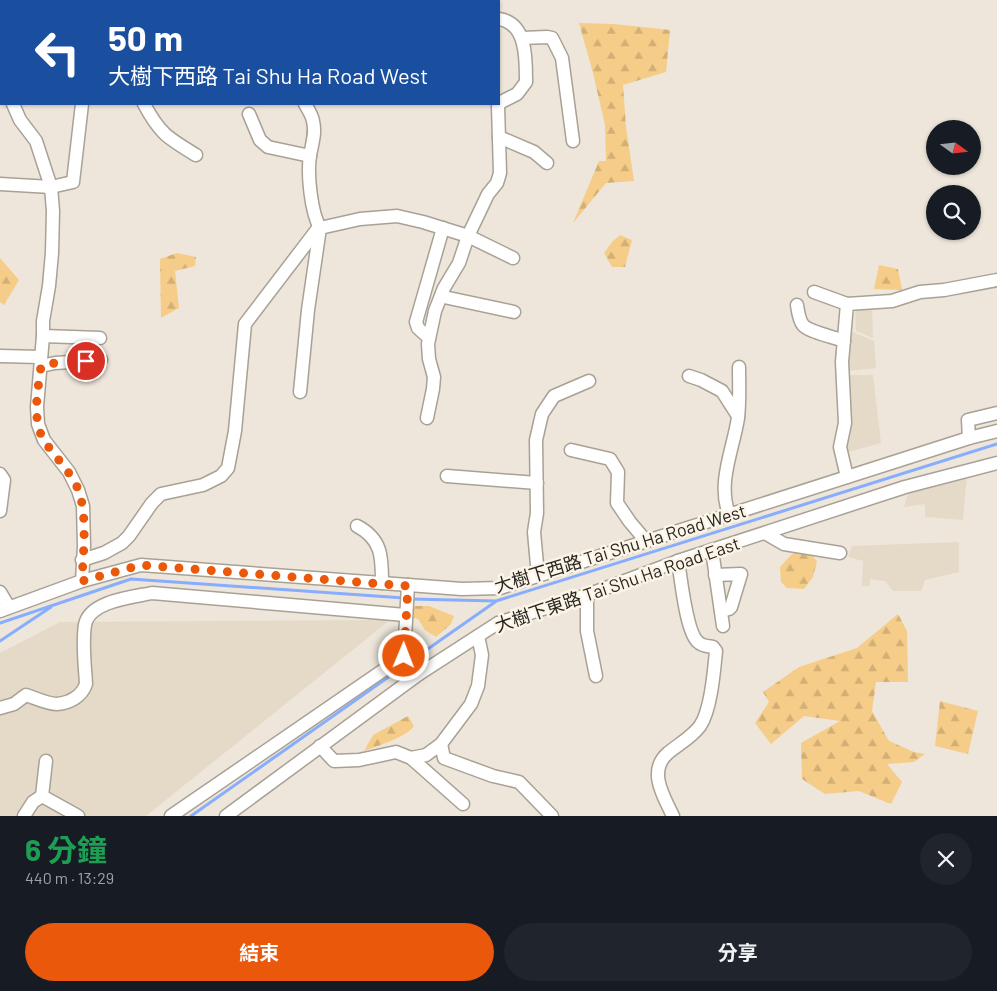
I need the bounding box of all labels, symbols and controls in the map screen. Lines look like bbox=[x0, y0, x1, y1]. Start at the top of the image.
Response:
text: 50 m bbox=[108, 16, 183, 58]
icon: left bbox=[25, 20, 90, 85]
text: 大樹下西路 Tai Shu Ha Road West bbox=[108, 62, 428, 88]
north arrow bbox=[926, 120, 981, 175]
map controls bbox=[926, 120, 981, 240]
button: search bbox=[926, 185, 981, 240]
pin bbox=[65, 340, 107, 382]
icon: arrive bbox=[72, 347, 100, 375]
street label: 大樹下西路 Tai Shu Ha Road West bbox=[492, 499, 748, 597]
street label: 大樹下東路 Tai Shu Ha Road East bbox=[492, 532, 742, 636]
position arrow bbox=[377, 629, 429, 681]
text: 6 分鐘 bbox=[25, 831, 107, 867]
button: close bbox=[920, 833, 972, 885]
text: 440 m · 13:29 bbox=[25, 868, 114, 887]
button: 結束 bbox=[25, 923, 494, 981]
button: 分享 bbox=[504, 923, 972, 981]

